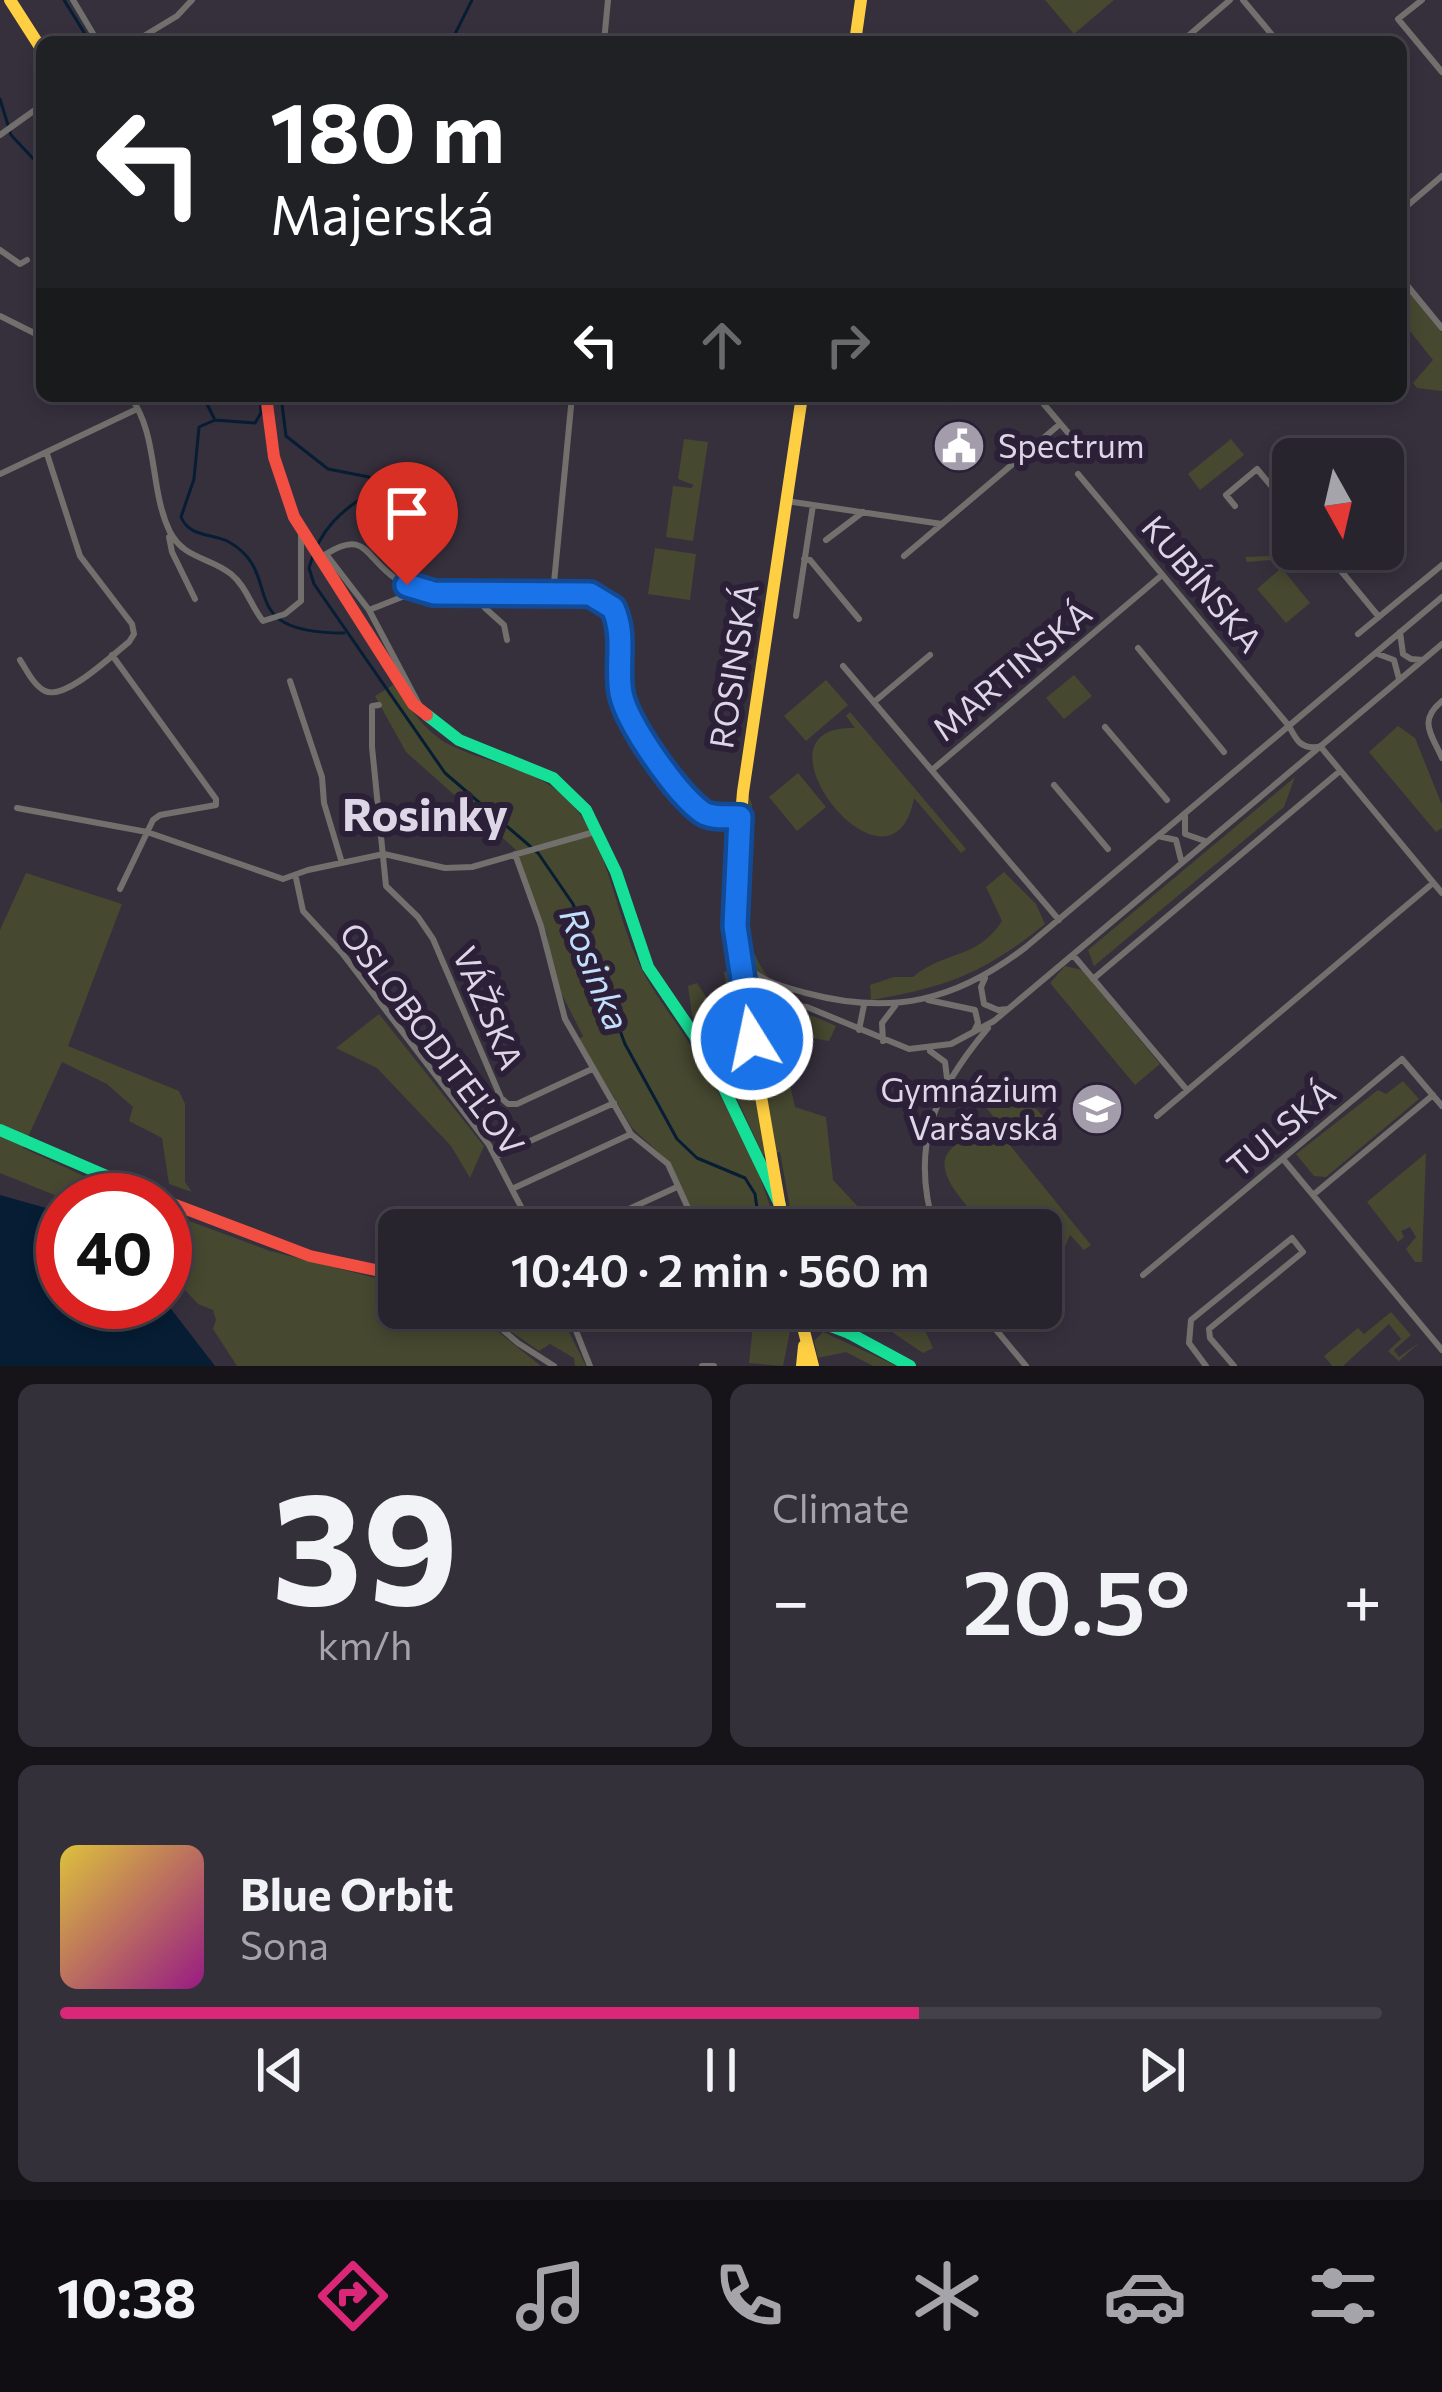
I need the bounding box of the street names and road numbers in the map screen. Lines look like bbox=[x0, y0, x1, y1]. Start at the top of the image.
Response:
street label: KUBÍNSKA bbox=[1134, 506, 1272, 660]
street label: ROSINSKÁ bbox=[699, 580, 766, 751]
street label: MARTINSKÁ bbox=[923, 591, 1099, 748]
street label: OSLOBODITEĽOV bbox=[332, 913, 534, 1163]
street label: VÁŽSKA bbox=[445, 940, 534, 1075]
street label: TULSKÁ bbox=[1218, 1071, 1342, 1185]

